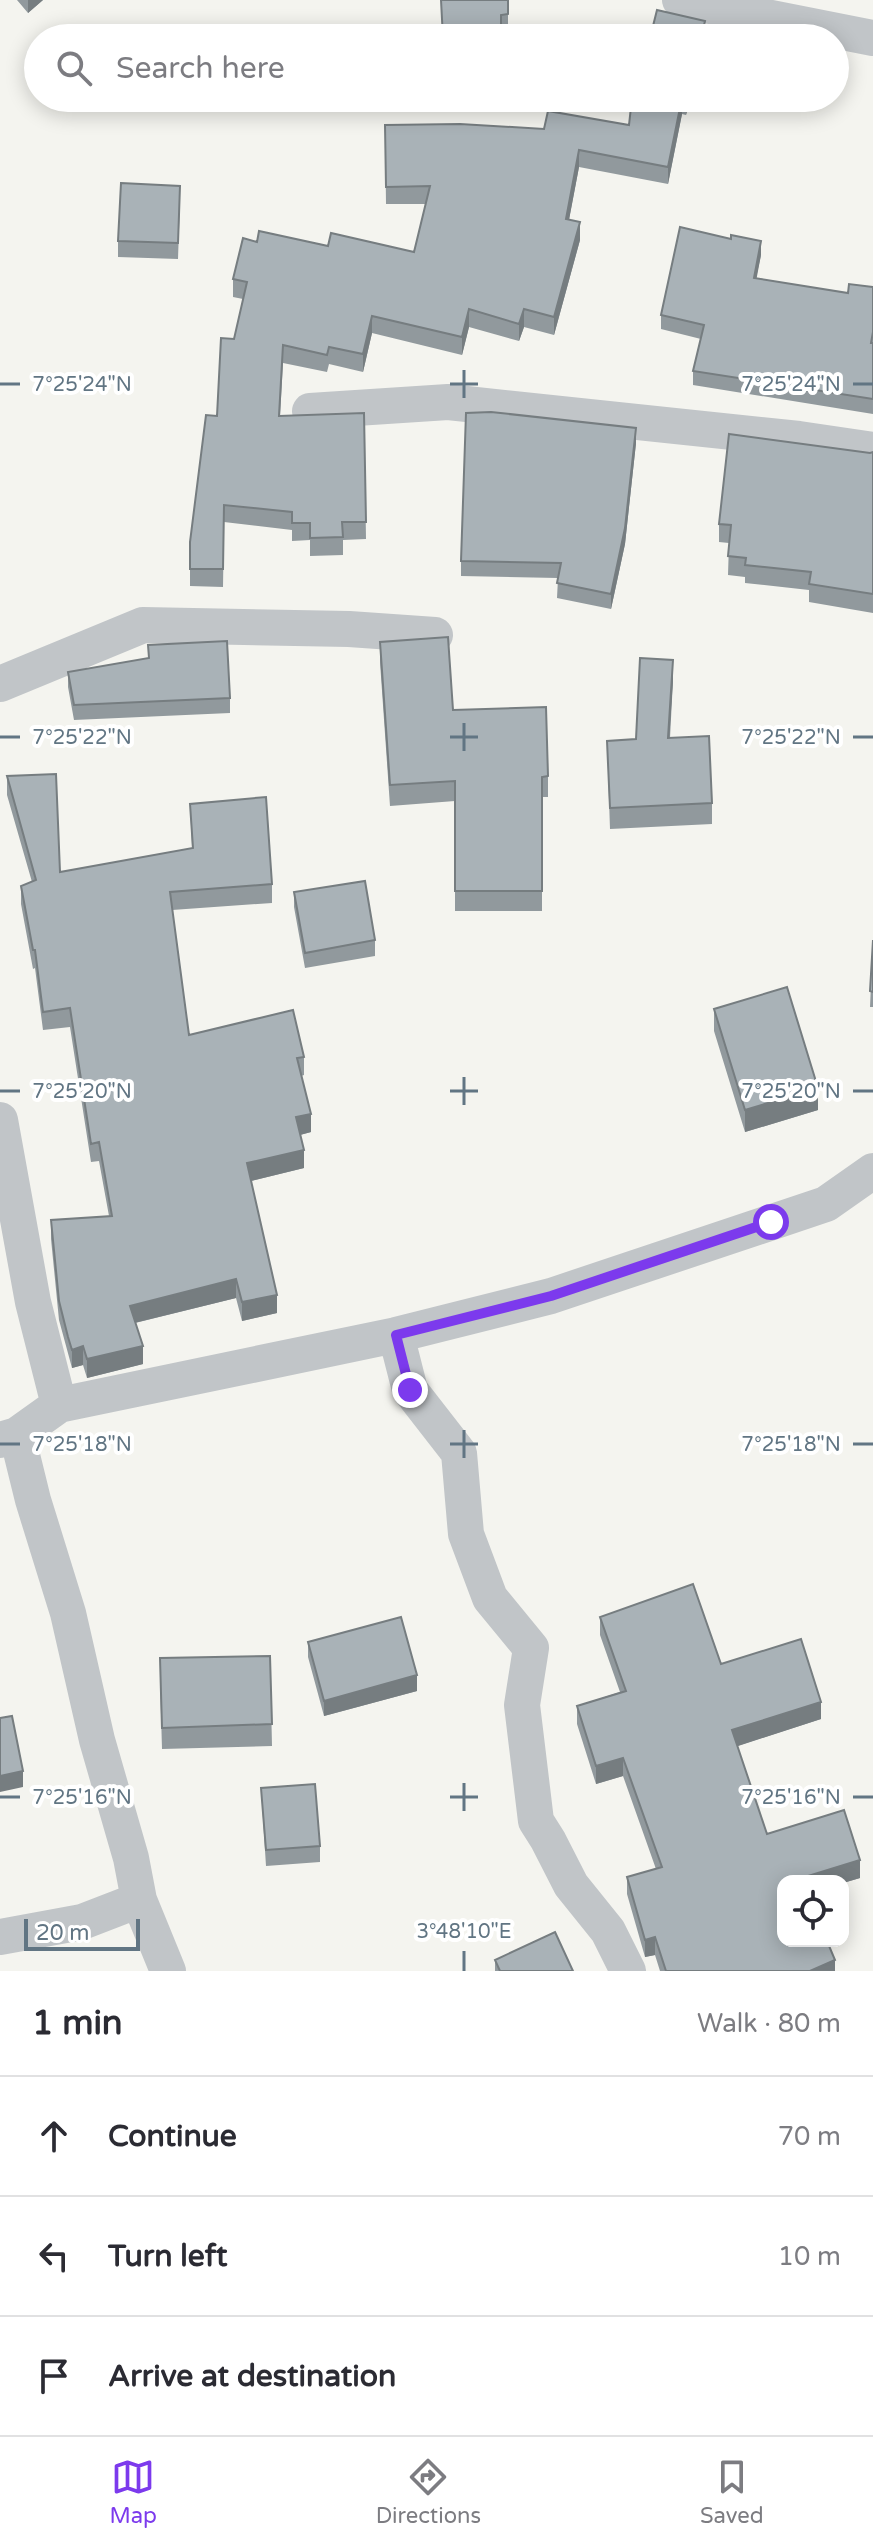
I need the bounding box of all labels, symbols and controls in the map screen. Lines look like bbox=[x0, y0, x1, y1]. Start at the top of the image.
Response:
search box bbox=[24, 24, 849, 112]
icon: search bbox=[52, 46, 96, 90]
text: Search here bbox=[116, 50, 285, 87]
text: 7°25'24"N bbox=[32, 373, 132, 397]
text: 7°25'24"N bbox=[741, 373, 841, 397]
text: 7°25'22"N bbox=[32, 726, 132, 750]
text: 7°25'22"N bbox=[741, 726, 841, 750]
text: 7°25'20"N bbox=[32, 1080, 132, 1104]
text: 7°25'20"N bbox=[741, 1080, 841, 1104]
route start bbox=[753, 1204, 789, 1240]
route end bbox=[392, 1372, 428, 1408]
text: 7°25'18"N bbox=[32, 1433, 132, 1457]
text: 7°25'18"N bbox=[741, 1433, 841, 1457]
text: 7°25'16"N bbox=[32, 1786, 132, 1810]
text: 7°25'16"N bbox=[741, 1786, 841, 1810]
map controls bbox=[777, 1875, 849, 1947]
button: locate bbox=[777, 1875, 849, 1947]
scale bar bbox=[24, 1915, 140, 1951]
text: 20 m bbox=[36, 1920, 90, 1946]
text: 3°48'10"E bbox=[417, 1920, 511, 1944]
text: 1 min bbox=[32, 2003, 123, 2044]
text: Walk · 80 m bbox=[697, 2008, 841, 2039]
icon: ahead bbox=[32, 2114, 76, 2158]
text: Continue bbox=[108, 2118, 237, 2155]
text: 70 m bbox=[778, 2121, 841, 2152]
icon: left bbox=[32, 2234, 76, 2278]
text: Turn left bbox=[108, 2238, 227, 2275]
text: 10 m bbox=[778, 2241, 841, 2272]
icon: arrive bbox=[32, 2354, 76, 2398]
text: Arrive at destination bbox=[108, 2358, 396, 2395]
tab: Map bbox=[109, 2455, 157, 2529]
tab: Directions bbox=[376, 2455, 481, 2529]
tab: Saved bbox=[700, 2455, 764, 2529]

